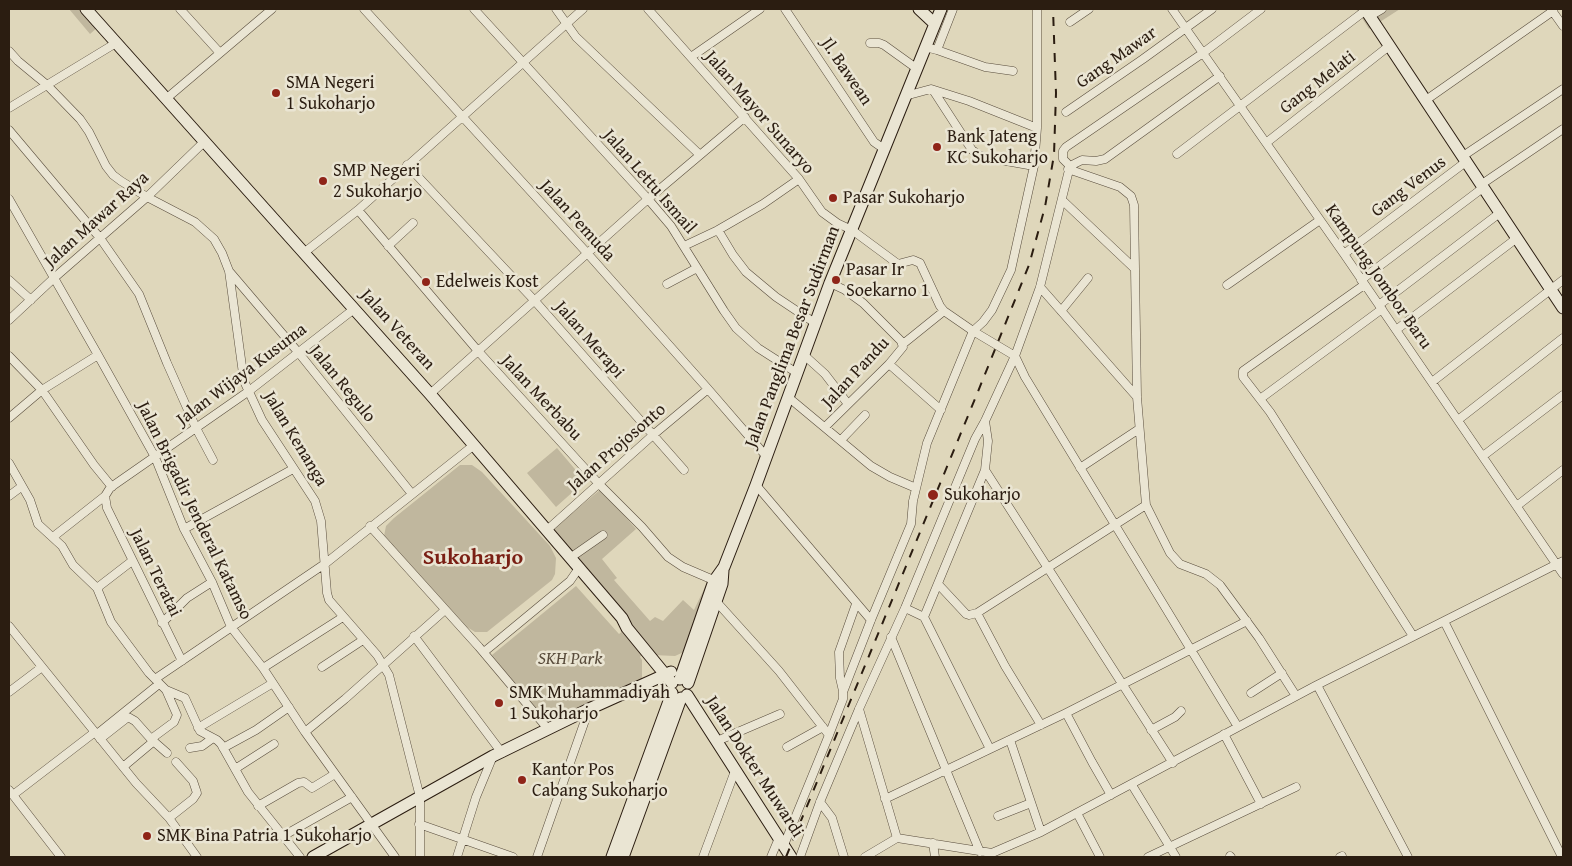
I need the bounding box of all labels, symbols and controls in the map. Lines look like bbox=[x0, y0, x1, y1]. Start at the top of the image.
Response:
street label: Gang Mawar bbox=[1072, 22, 1162, 94]
street label: Jl. Bawean bbox=[816, 34, 876, 110]
street label: Jalan Mayor Sunaryo bbox=[699, 47, 819, 179]
street label: Gang Melati bbox=[1276, 47, 1360, 119]
place label: SMA Negeri 1 Sukoharjo bbox=[286, 72, 375, 115]
marker: SMA Negeri 1 Sukoharjo bbox=[270, 87, 282, 99]
street label: Jalan Lettu Ismail bbox=[598, 125, 700, 239]
place label: Bank Jateng KC Sukoharjo bbox=[947, 126, 1048, 168]
marker: Bank Jateng KC Sukoharjo bbox=[931, 141, 943, 153]
street label: Gang Venus bbox=[1367, 152, 1451, 222]
place label: SMP Negeri 2 Sukoharjo bbox=[333, 160, 422, 202]
street label: Jalan Mawar Raya bbox=[40, 167, 154, 273]
marker: SMP Negeri 2 Sukoharjo bbox=[317, 175, 329, 187]
street label: Jalan Pemuda bbox=[535, 176, 619, 266]
place label: Pasar Sukoharjo bbox=[843, 187, 965, 209]
marker: Pasar Sukoharjo bbox=[827, 192, 839, 204]
street label: Kampung Jombor Baru bbox=[1320, 201, 1436, 353]
street label: Jalan Panglima Besar Sudirman bbox=[741, 223, 845, 451]
place label: Pasar Ir Soekarno 1 bbox=[846, 259, 929, 302]
place label: Edelweis Kost bbox=[436, 271, 539, 293]
marker: Pasar Ir Soekarno 1 bbox=[830, 274, 842, 286]
marker: Edelweis Kost bbox=[420, 276, 432, 288]
street label: Jalan Veteran bbox=[355, 285, 439, 375]
street label: Jalan Merapi bbox=[550, 297, 628, 383]
street label: Jalan Wijaya Kusuma bbox=[173, 319, 311, 431]
street label: Jalan Pandu bbox=[818, 333, 894, 413]
street label: Jalan Regulo bbox=[304, 341, 380, 427]
street label: Jalan Merbabu bbox=[496, 351, 586, 445]
street label: Jalan Kenanga bbox=[258, 388, 332, 490]
street label: Jalan Brigadir Jenderal Katamso bbox=[132, 398, 256, 624]
street label: Jalan Projosonto bbox=[563, 399, 671, 497]
place label: Sukoharjo bbox=[944, 484, 1021, 506]
marker: Sukoharjo bbox=[926, 488, 940, 502]
street label: Jalan Teratai bbox=[124, 525, 186, 621]
district label: Sukoharjo bbox=[423, 545, 523, 571]
park label: SKH Park bbox=[538, 648, 602, 670]
place label: SMK Muhammadiyah 1 Sukoharjo bbox=[509, 682, 670, 724]
street label: Jalan Dokter Muwardi bbox=[700, 692, 808, 842]
marker: SMK Muhammadiyah 1 Sukoharjo bbox=[493, 697, 505, 709]
place label: Kantor Pos Cabang Sukoharjo bbox=[532, 759, 668, 802]
marker: Kantor Pos Cabang Sukoharjo bbox=[516, 774, 528, 786]
place label: SMK Bina Patria 1 Sukoharjo bbox=[157, 825, 372, 847]
marker: SMK Bina Patria 1 Sukoharjo bbox=[141, 830, 153, 842]

